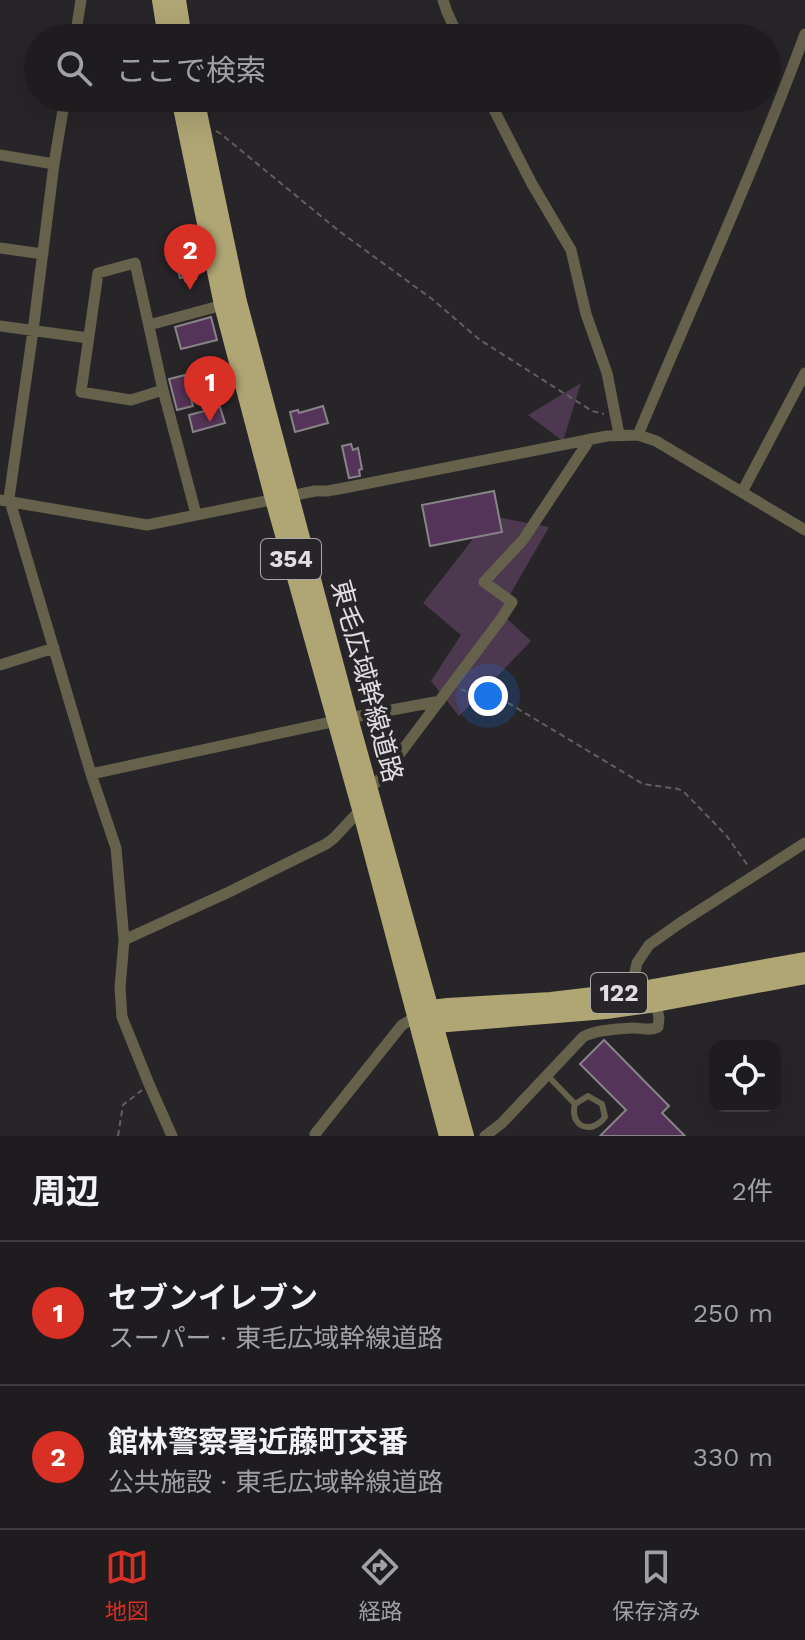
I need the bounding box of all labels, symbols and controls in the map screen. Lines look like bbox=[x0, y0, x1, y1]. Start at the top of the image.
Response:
search box bbox=[24, 24, 781, 112]
icon: search bbox=[52, 46, 96, 90]
text: ここで検索 bbox=[116, 53, 266, 88]
pin: 2 bbox=[164, 224, 216, 290]
pin: 1 bbox=[184, 356, 236, 422]
road number: 354 bbox=[261, 539, 321, 579]
street label: 東毛広域幹線道路 bbox=[326, 577, 408, 785]
your location bbox=[468, 676, 508, 716]
road number: 122 bbox=[591, 973, 647, 1013]
map controls bbox=[709, 1040, 781, 1112]
button: locate bbox=[709, 1040, 781, 1112]
text: 周辺 bbox=[32, 1171, 100, 1211]
text: 2件 bbox=[732, 1176, 773, 1206]
text: セブンイレブン bbox=[108, 1280, 318, 1315]
text: 1 bbox=[52, 1298, 64, 1328]
text: 250 m bbox=[693, 1298, 773, 1328]
text: スーパー · 東毛広域幹線道路 bbox=[108, 1323, 443, 1353]
text: 館林警察署近藤町交番 bbox=[108, 1424, 408, 1459]
text: 2 bbox=[50, 1442, 66, 1472]
text: 330 m bbox=[693, 1442, 773, 1472]
text: 公共施設 · 東毛広域幹線道路 bbox=[108, 1467, 444, 1497]
tab: 地図 bbox=[105, 1545, 149, 1625]
tab: 経路 bbox=[358, 1545, 402, 1625]
tab: 保存済み bbox=[612, 1545, 700, 1625]

